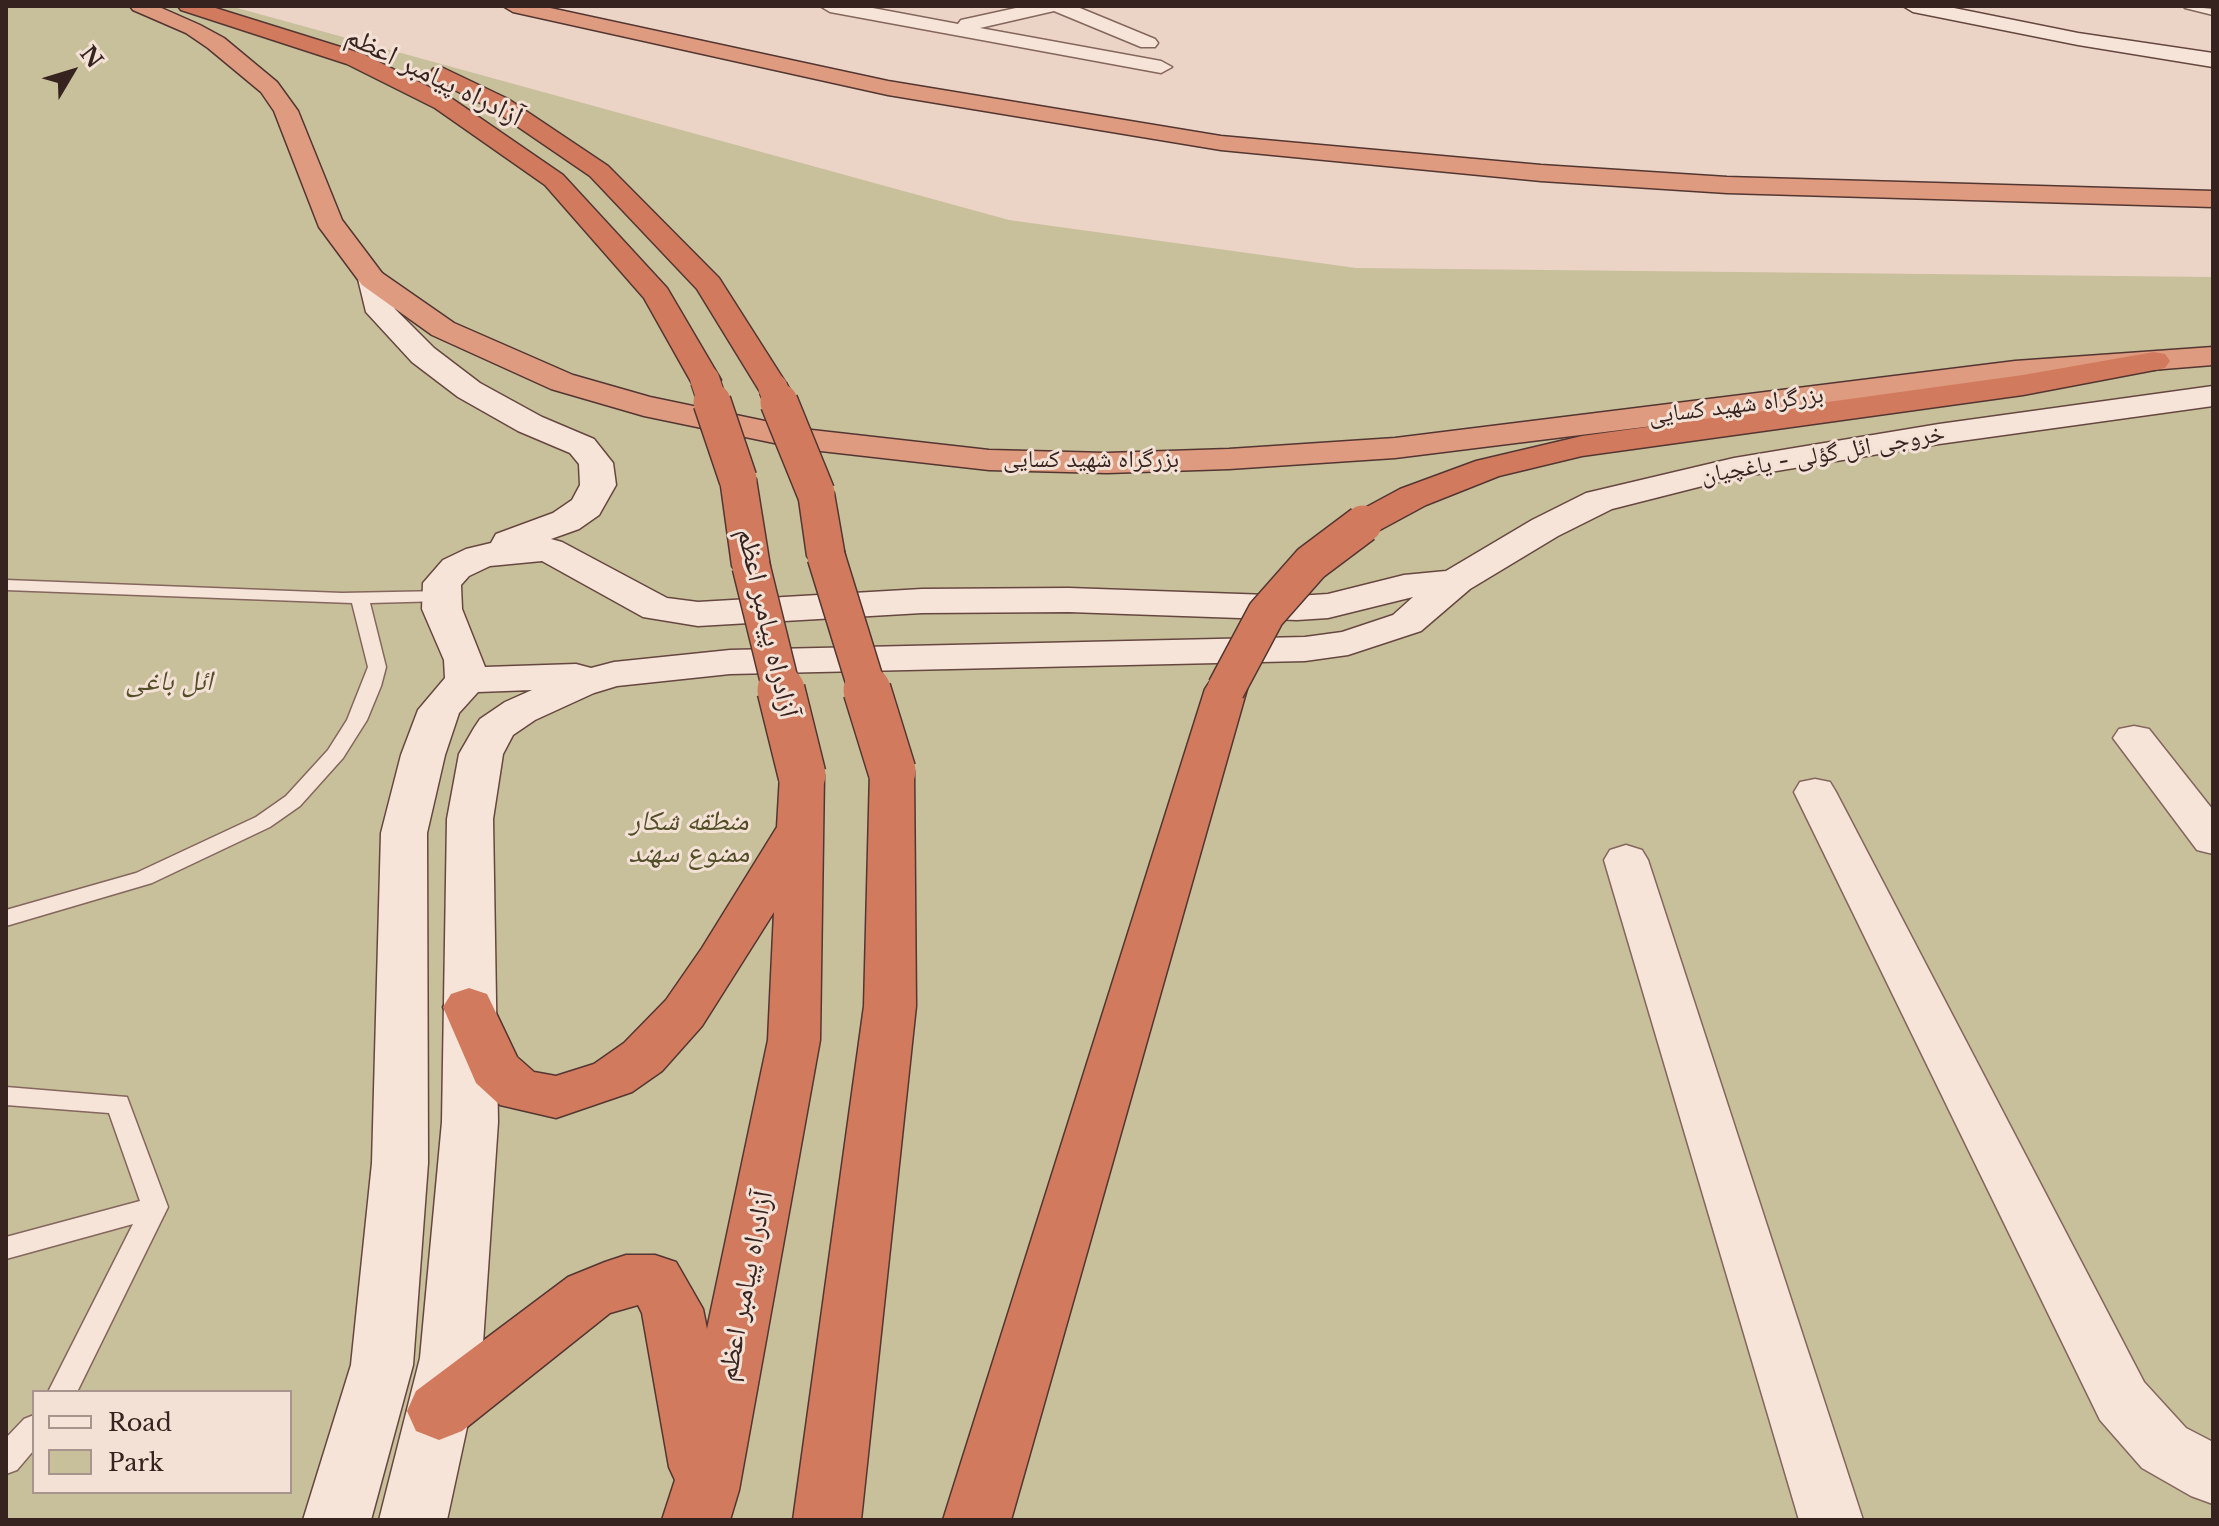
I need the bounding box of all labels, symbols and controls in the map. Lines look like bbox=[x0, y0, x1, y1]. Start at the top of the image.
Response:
street label: آزادراه پیامبر اعظم bbox=[340, 20, 528, 134]
north arrow bbox=[32, 32, 112, 112]
text: N bbox=[74, 40, 108, 73]
street label: بزرگراه شهید کسایی bbox=[1647, 381, 1825, 431]
street label: خروجی ائل گؤلی - یاغچیان bbox=[1699, 419, 1947, 491]
street label: بزرگراه شهید کسایی bbox=[1003, 446, 1179, 474]
street label: آزادراه پیامبر اعظم bbox=[729, 525, 805, 721]
park label: ائل باغی bbox=[126, 665, 212, 699]
park label: منطقه شکار ممنوع سهند bbox=[629, 805, 749, 871]
street label: آزادراه پیامبر اعظم bbox=[711, 1188, 781, 1384]
legend bbox=[32, 1390, 292, 1494]
text: Road bbox=[108, 1408, 172, 1437]
text: Park bbox=[108, 1448, 164, 1477]

